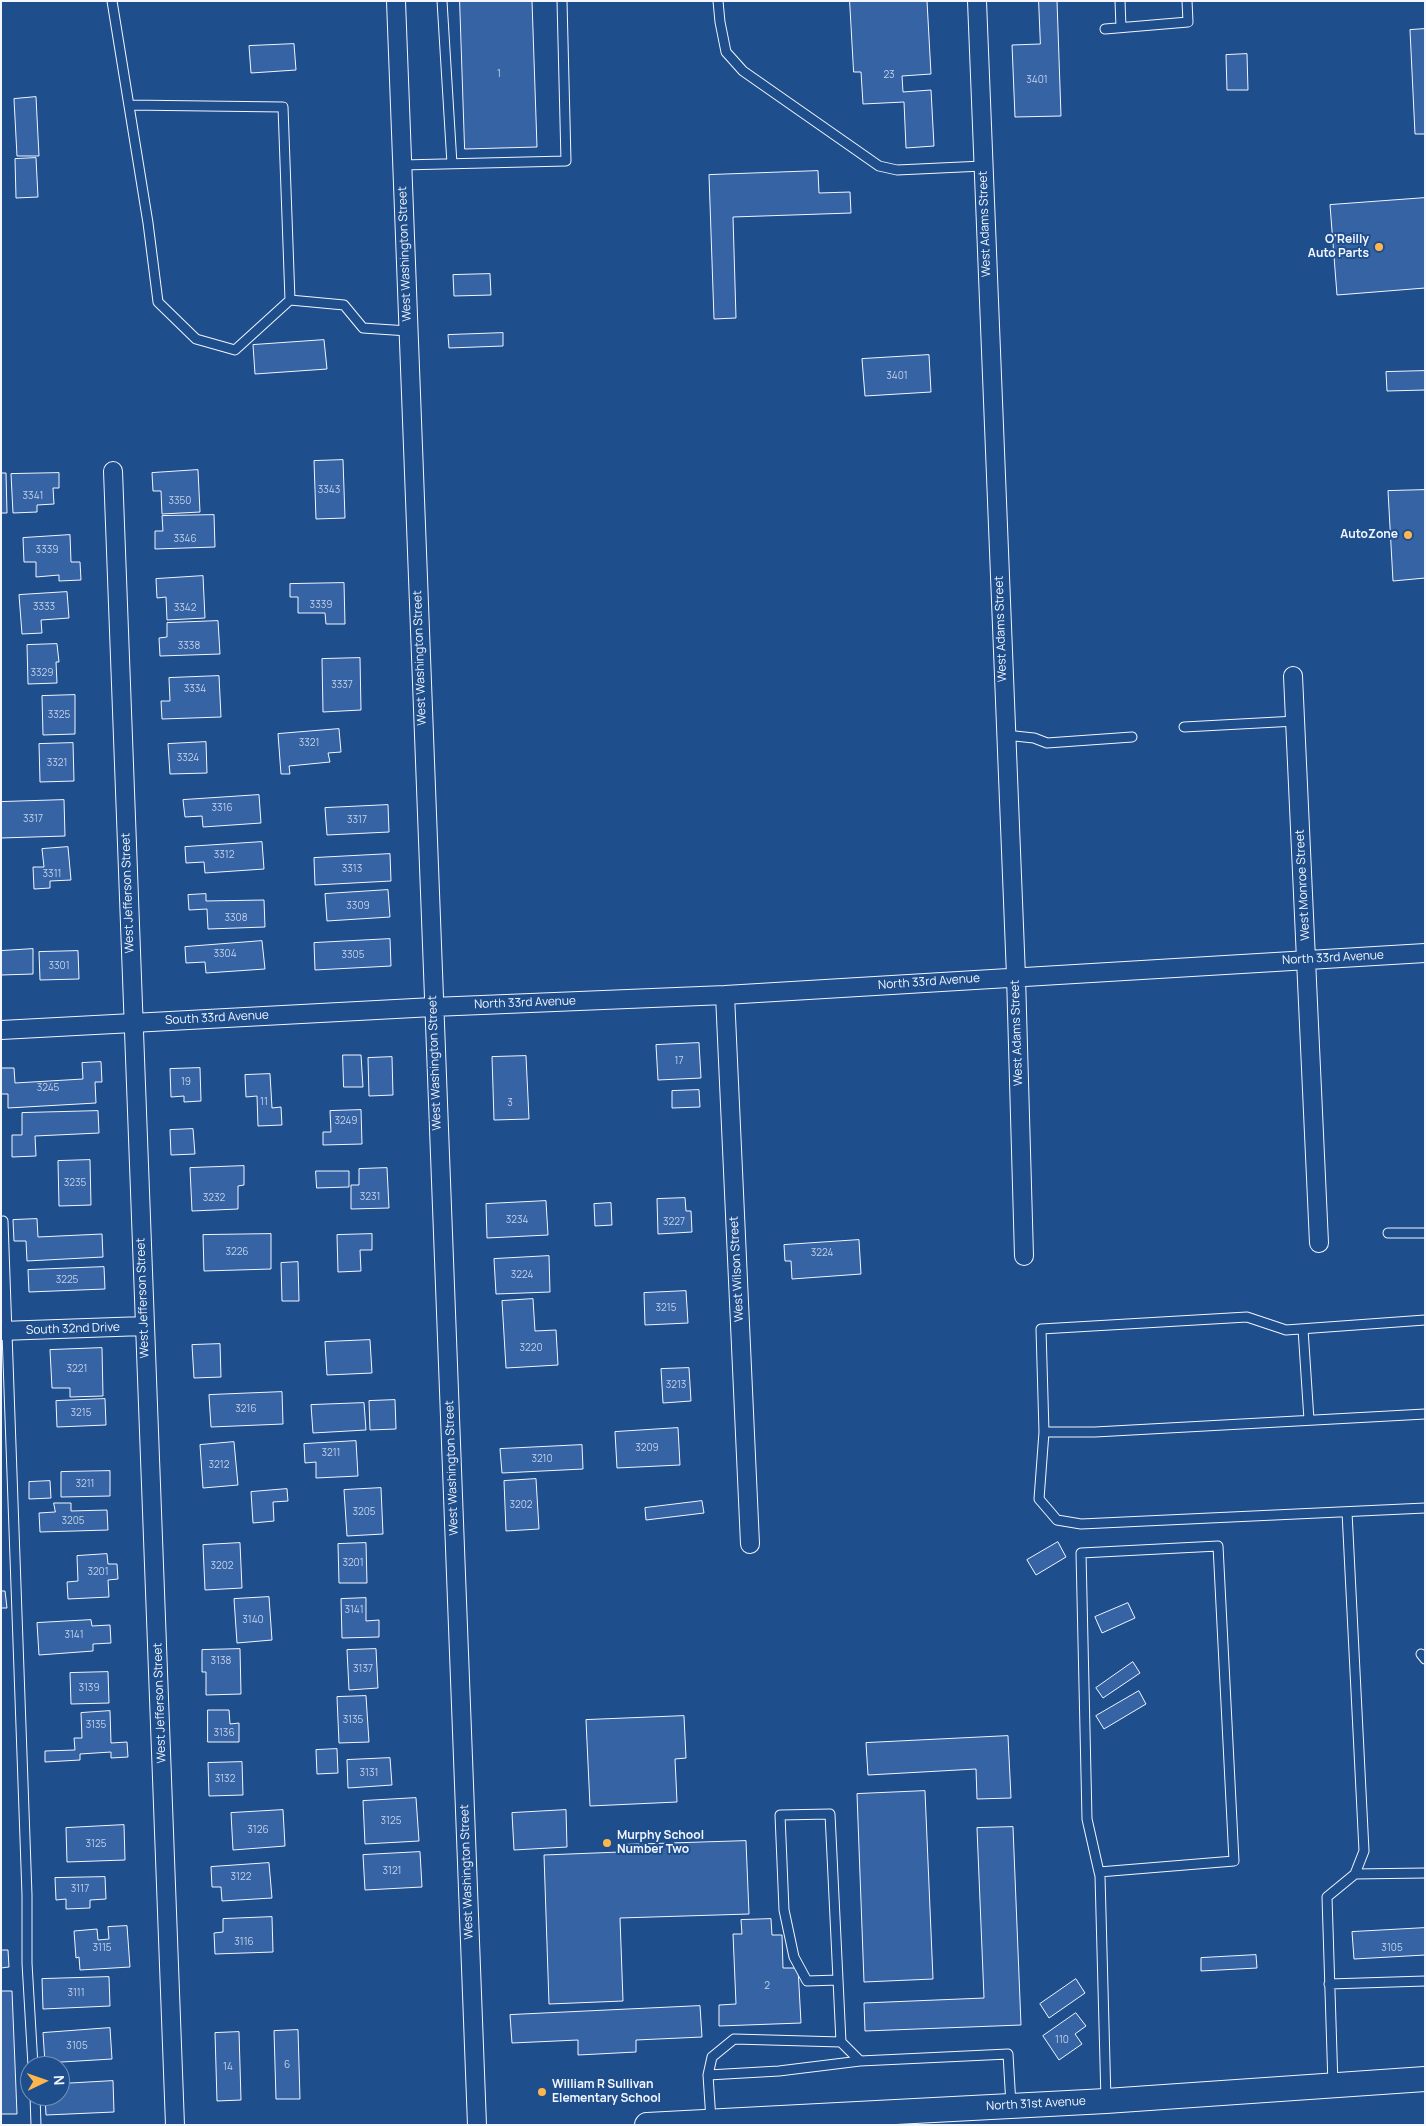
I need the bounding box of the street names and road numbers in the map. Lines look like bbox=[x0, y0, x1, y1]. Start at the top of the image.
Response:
street label: West Adams Street bbox=[976, 171, 994, 277]
street label: West Washington Street bbox=[395, 186, 415, 322]
street label: West Adams Street bbox=[992, 576, 1010, 682]
street label: West Washington Street bbox=[410, 590, 430, 726]
street label: West Monroe Street bbox=[1293, 829, 1313, 941]
street label: West Jefferson Street bbox=[119, 832, 137, 954]
street label: North 33rd Avenue bbox=[1282, 948, 1384, 968]
street label: North 33rd Avenue bbox=[878, 971, 980, 993]
street label: West Adams Street bbox=[1008, 980, 1026, 1086]
street label: North 33rd Avenue bbox=[474, 994, 576, 1012]
street label: West Washington Street bbox=[425, 995, 445, 1131]
street label: South 33rd Avenue bbox=[165, 1008, 269, 1028]
street label: West Wilson Street bbox=[727, 1216, 747, 1322]
street label: West Jefferson Street bbox=[134, 1237, 152, 1359]
street label: South 32nd Drive bbox=[26, 1320, 120, 1338]
street label: West Washington Street bbox=[442, 1400, 462, 1536]
street label: West Jefferson Street bbox=[151, 1642, 169, 1764]
street label: West Washington Street bbox=[457, 1804, 477, 1940]
street label: North 31st Avenue bbox=[986, 2094, 1086, 2114]

